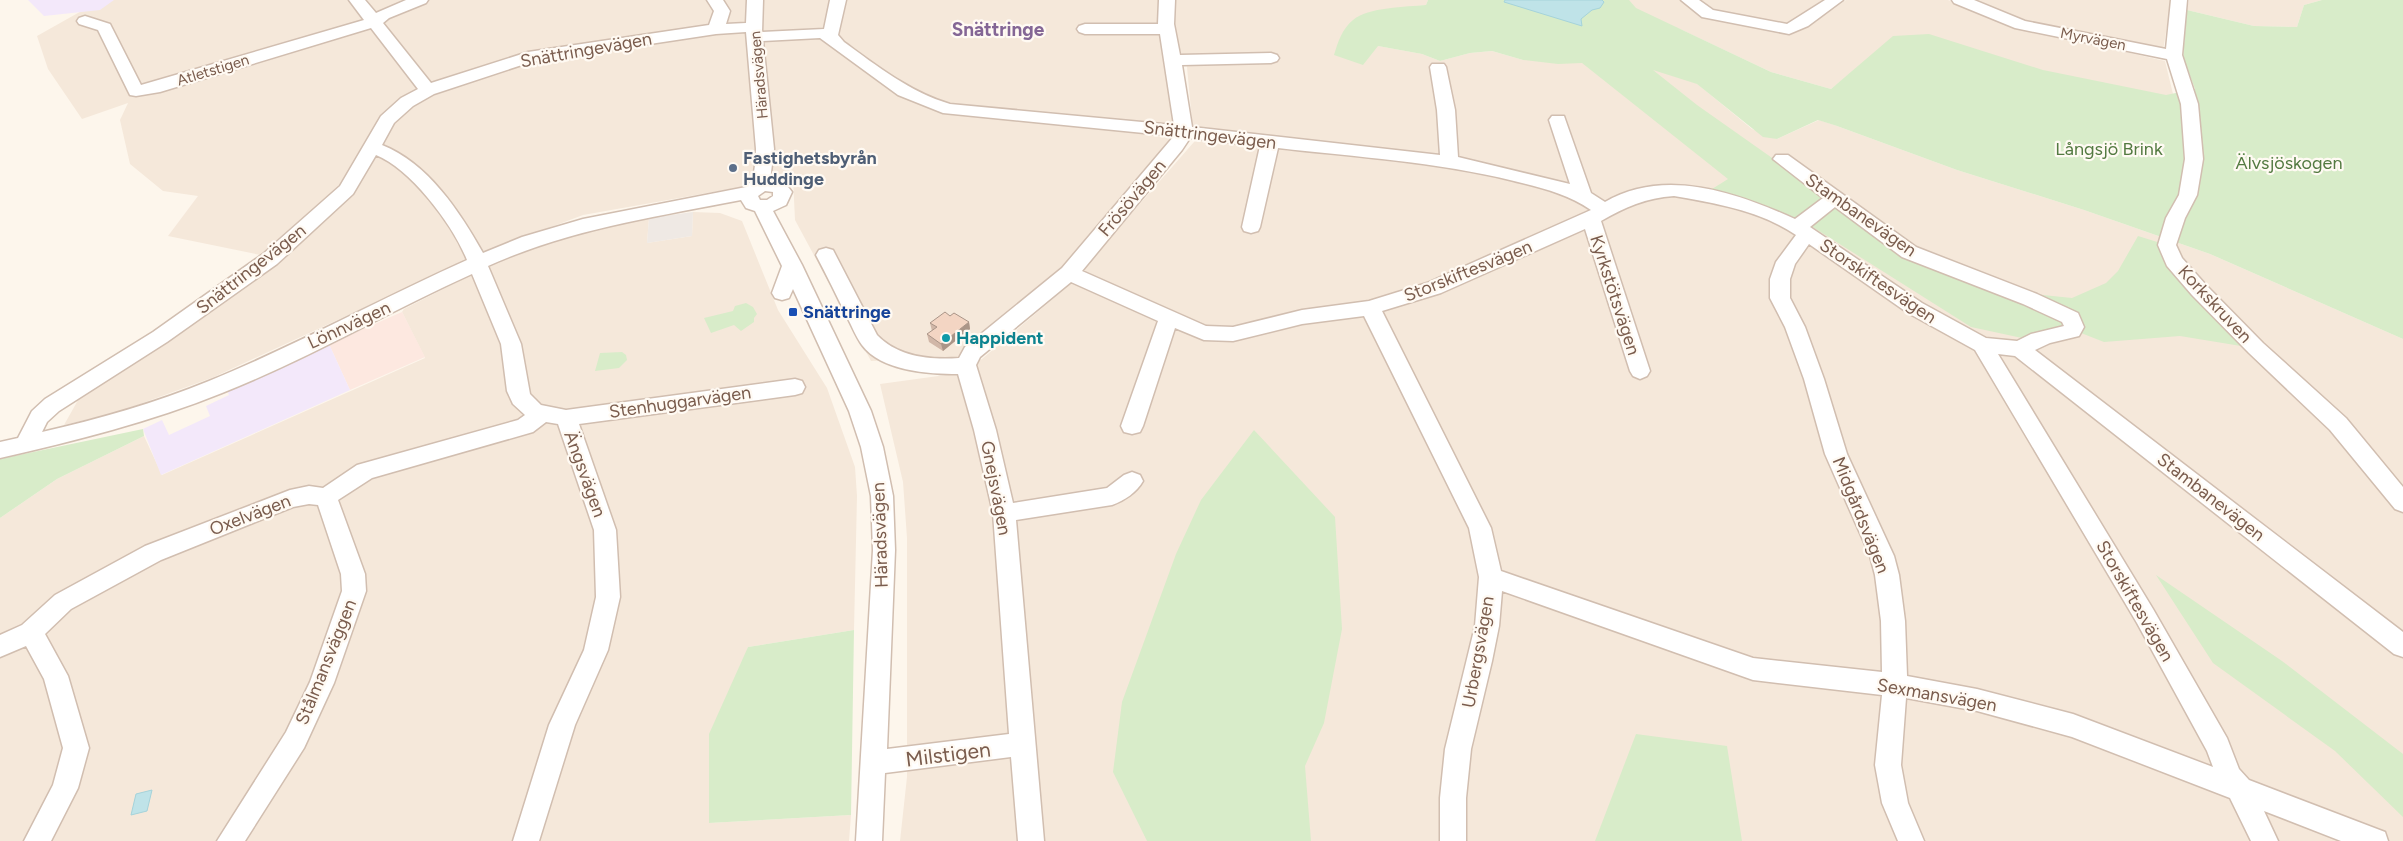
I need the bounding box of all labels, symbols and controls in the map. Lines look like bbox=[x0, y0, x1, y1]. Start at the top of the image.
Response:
district label: Snättringe bbox=[952, 18, 1045, 41]
street label: Myrvägen bbox=[2059, 24, 2127, 54]
street label: Snättringevägen bbox=[518, 28, 654, 72]
street label: Häradsvägen bbox=[746, 30, 772, 120]
street label: Atletstigen bbox=[175, 51, 251, 89]
street label: Snättringevägen bbox=[1143, 116, 1277, 154]
park label: Långsjö Brink bbox=[2055, 138, 2163, 160]
place label: Fastighetsbyrån Huddinge bbox=[743, 147, 877, 190]
park label: Älvsjöskogen bbox=[2236, 152, 2342, 174]
street label: Frösövägen bbox=[1093, 155, 1171, 241]
marker: Fastighetsbyrån Huddinge bbox=[727, 162, 739, 174]
street label: Stambanevägen bbox=[1801, 169, 1921, 261]
street label: Snättringevägen bbox=[192, 219, 310, 319]
street label: Kyrkstötsvägen bbox=[1585, 232, 1645, 358]
street label: Storskiftesvägen bbox=[1815, 234, 1941, 328]
street label: Storskiftesvägen bbox=[1401, 235, 1535, 307]
street label: Korkskruven bbox=[2173, 261, 2257, 347]
street label: Lönnvägen bbox=[304, 296, 394, 354]
place label: Snättringe bbox=[803, 301, 891, 323]
marker: Snättringe bbox=[787, 306, 799, 318]
place label: Happident bbox=[956, 327, 1044, 349]
marker: Happident bbox=[940, 332, 952, 344]
street label: Stenhuggarvägen bbox=[608, 381, 752, 423]
street label: Ängsvägen bbox=[559, 428, 611, 520]
street label: Gnejsvägen bbox=[976, 439, 1016, 537]
street label: Stambanevägen bbox=[2153, 448, 2269, 546]
street label: Midgårdsvägen bbox=[1828, 454, 1894, 576]
street label: Häradsvägen bbox=[867, 482, 893, 588]
street label: Oxelvägen bbox=[206, 489, 294, 541]
street label: Storskiftesvägen bbox=[2091, 537, 2179, 665]
street label: Urbergsvägen bbox=[1457, 594, 1499, 710]
street label: Stålmansväggen bbox=[291, 596, 361, 728]
street label: Sexmansvägen bbox=[1875, 674, 1999, 716]
street label: Milstigen bbox=[904, 736, 992, 772]

